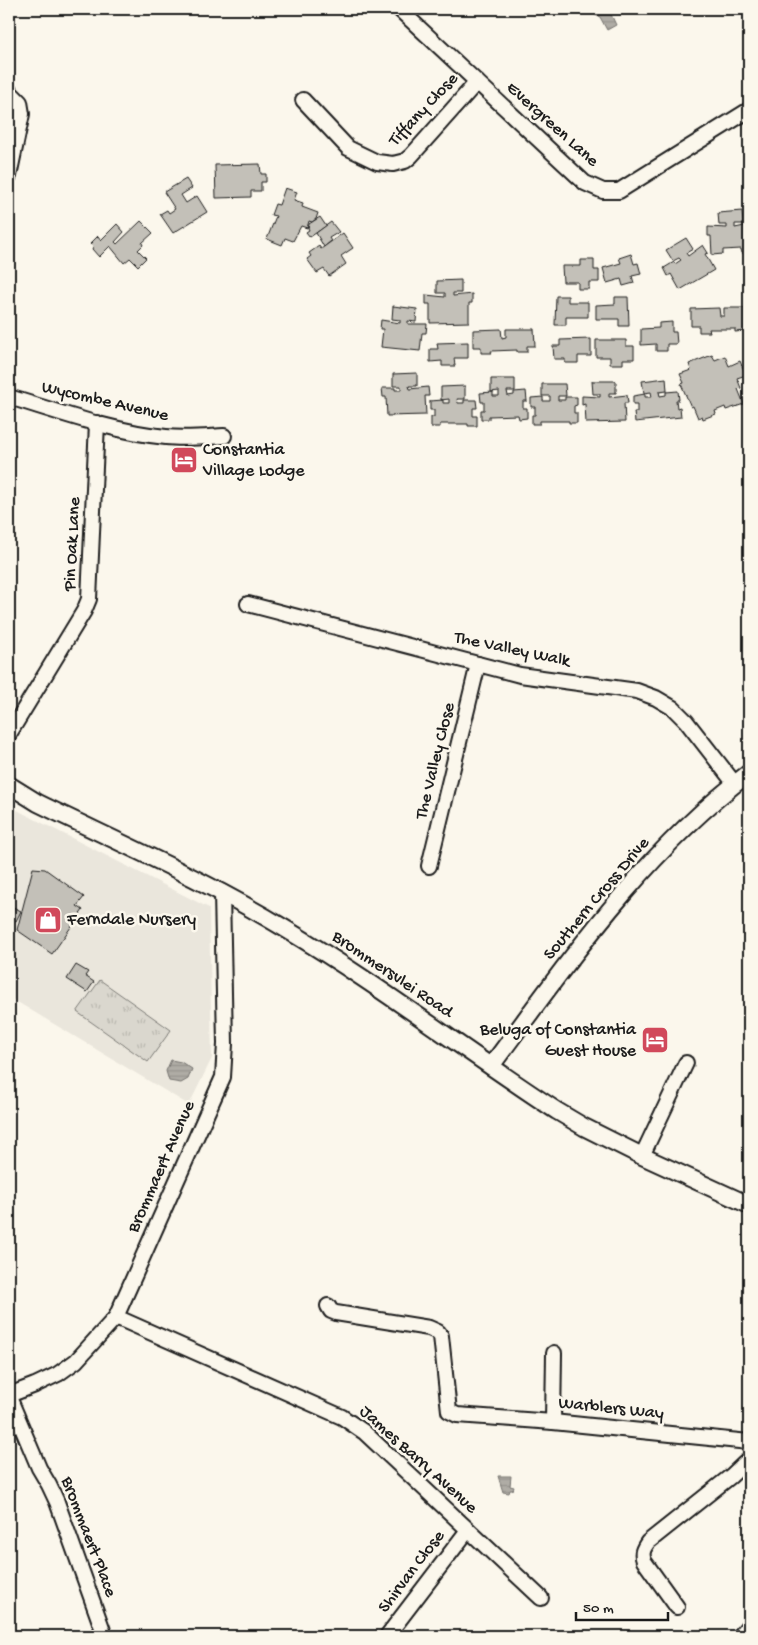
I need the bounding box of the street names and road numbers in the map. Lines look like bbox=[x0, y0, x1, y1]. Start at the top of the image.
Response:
street label: Tiffany Close bbox=[384, 68, 464, 152]
street label: Evergreen Lane bbox=[501, 78, 603, 173]
street label: Wycombe Avenue bbox=[40, 377, 171, 427]
street label: Pin Oak Lane bbox=[60, 496, 86, 593]
street label: The Valley Walk bbox=[451, 627, 574, 673]
street label: The Valley Close bbox=[411, 700, 461, 822]
street label: Southern Cross Drive bbox=[540, 833, 655, 965]
street label: Brommersvlei Road bbox=[327, 926, 458, 1024]
street label: Brommaert Avenue bbox=[123, 1097, 201, 1237]
street label: Warblers Way bbox=[557, 1393, 665, 1425]
street label: James Barry Avenue bbox=[355, 1401, 482, 1519]
street label: Brommaert Place bbox=[55, 1473, 121, 1601]
street label: Shirvan Close bbox=[374, 1526, 450, 1617]

